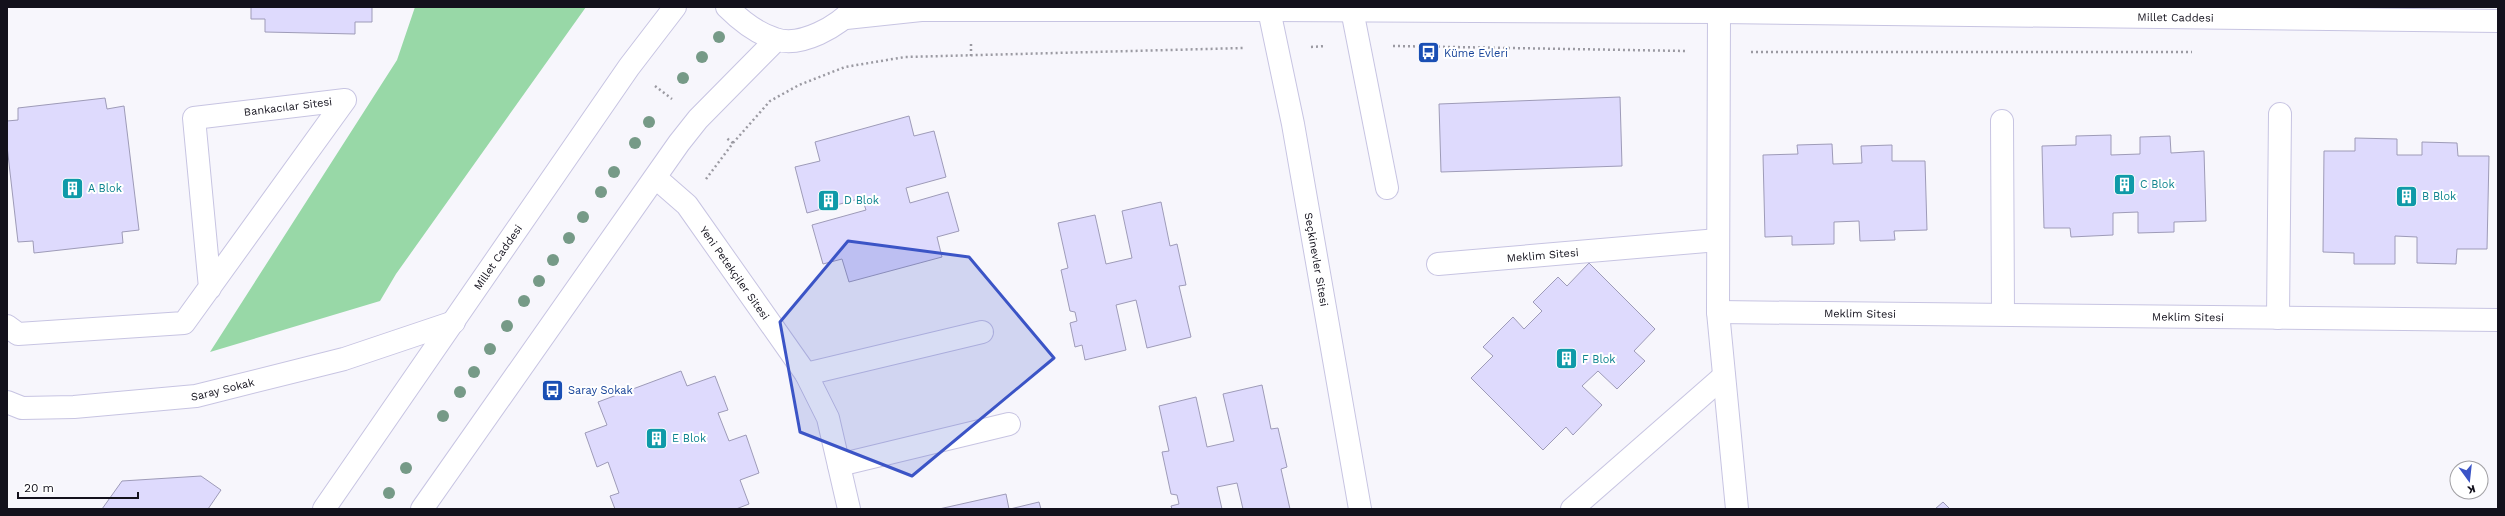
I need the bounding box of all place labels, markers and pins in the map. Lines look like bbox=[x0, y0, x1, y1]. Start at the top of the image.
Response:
bus stop icon: Küme Evleri bbox=[1415, 40, 1441, 66]
place label: Küme Evleri bbox=[1444, 47, 1508, 60]
building icon: C Blok bbox=[2111, 171, 2137, 197]
building icon: A Blok bbox=[60, 175, 86, 201]
place label: C Blok bbox=[2140, 178, 2175, 191]
place label: A Blok bbox=[88, 182, 122, 195]
building icon: B Blok bbox=[2393, 183, 2419, 209]
building icon: D Blok bbox=[816, 187, 842, 213]
place label: B Blok bbox=[2422, 190, 2456, 203]
place label: D Blok bbox=[844, 194, 879, 207]
building icon: F Blok bbox=[1553, 346, 1579, 372]
place label: F Blok bbox=[1582, 353, 1616, 366]
bus stop icon: Saray Sokak bbox=[540, 377, 566, 403]
place label: Saray Sokak bbox=[568, 384, 633, 397]
building icon: E Blok bbox=[644, 425, 670, 451]
place label: E Blok bbox=[672, 432, 706, 445]

